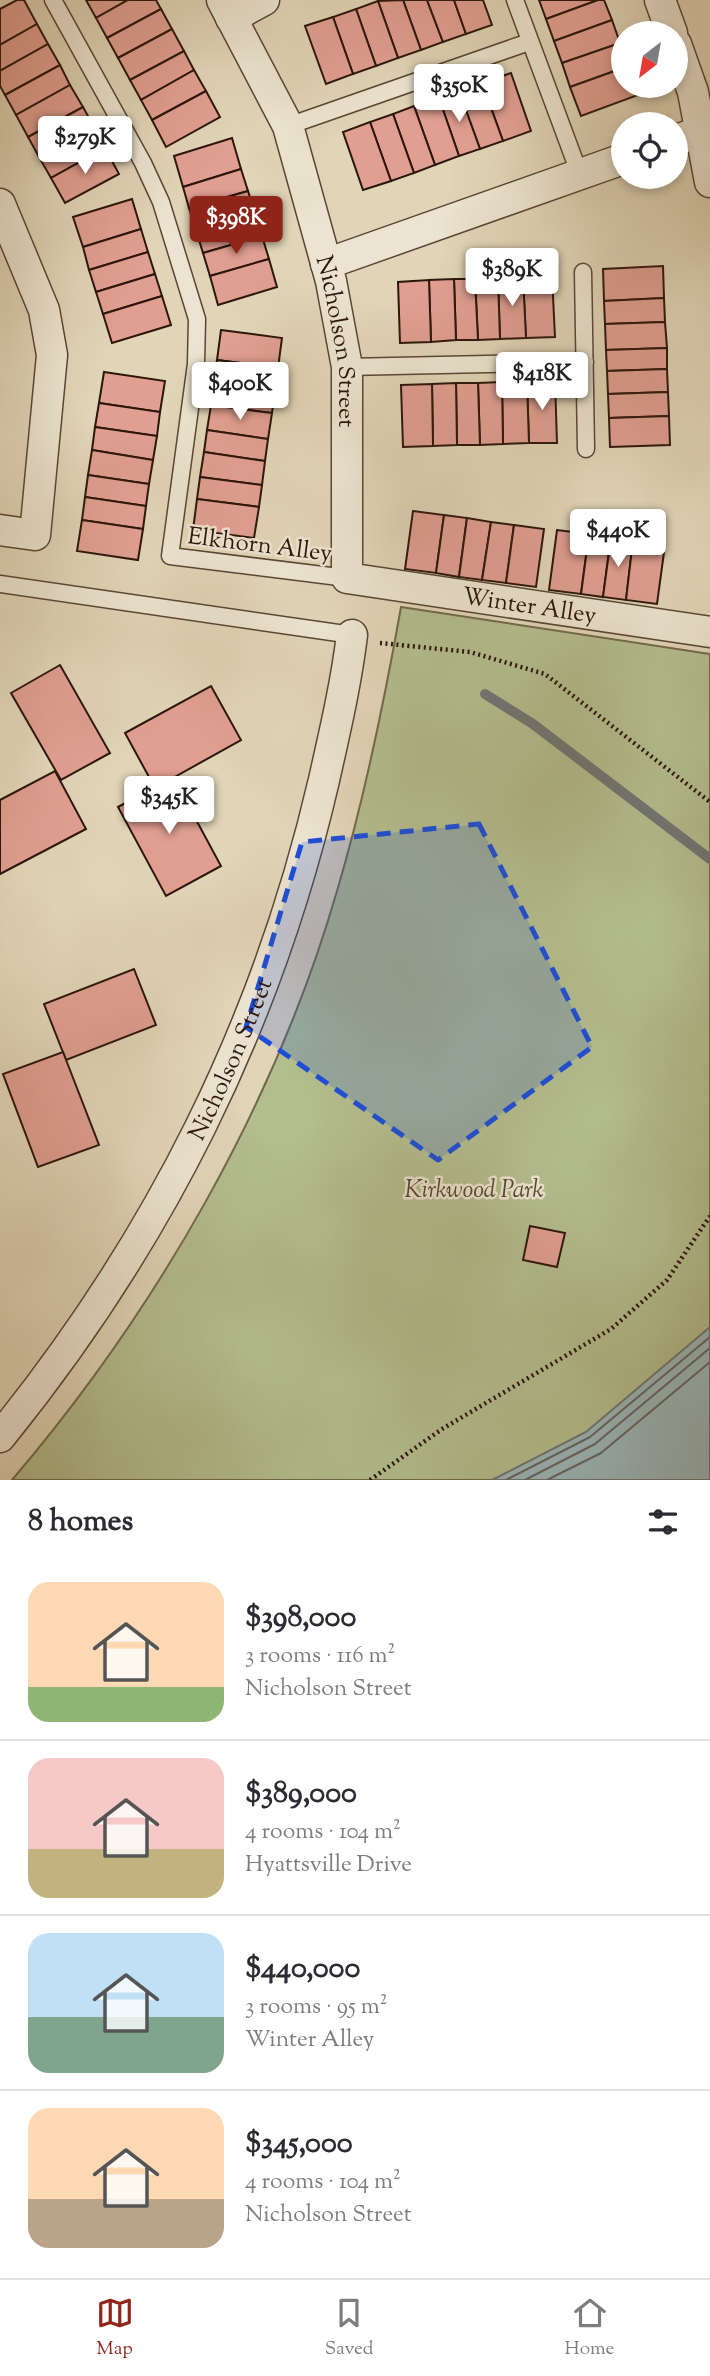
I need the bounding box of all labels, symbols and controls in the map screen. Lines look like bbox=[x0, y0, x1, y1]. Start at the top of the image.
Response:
north arrow bbox=[611, 21, 688, 98]
map controls bbox=[611, 21, 688, 189]
pin: $350K bbox=[410, 64, 508, 124]
text: $350K bbox=[430, 70, 488, 103]
button: locate bbox=[611, 112, 688, 189]
pin: $279K bbox=[36, 116, 134, 176]
text: $279K bbox=[54, 122, 116, 155]
pin: $398K bbox=[187, 196, 285, 256]
text: $398K bbox=[206, 202, 266, 235]
pin: $389K bbox=[463, 248, 561, 308]
street label: Nicholson Street bbox=[306, 252, 362, 427]
text: $389K bbox=[482, 254, 542, 287]
pin: $418K bbox=[493, 352, 591, 412]
text: $418K bbox=[512, 358, 572, 391]
pin: $400K bbox=[191, 362, 289, 422]
text: $400K bbox=[208, 368, 272, 401]
pin: $440K bbox=[569, 510, 667, 569]
text: $440K bbox=[586, 515, 650, 548]
street label: Elkhorn Alley bbox=[186, 520, 334, 572]
street label: Winter Alley bbox=[460, 580, 598, 634]
pin: $345K bbox=[120, 776, 218, 836]
text: $345K bbox=[140, 782, 198, 815]
street label: Nicholson Street bbox=[181, 974, 282, 1147]
park label: Kirkwood Park bbox=[405, 1174, 544, 1208]
text: 8 homes bbox=[28, 1501, 133, 1544]
icon: filters bbox=[644, 1503, 682, 1541]
text: $398,000 bbox=[245, 1597, 356, 1640]
icon: home bbox=[84, 1610, 168, 1694]
text: 3 rooms · 116 m² bbox=[245, 1640, 395, 1673]
text: Nicholson Street bbox=[245, 1673, 412, 1706]
text: $389,000 bbox=[245, 1773, 357, 1816]
icon: home bbox=[84, 1786, 168, 1870]
text: 4 rooms · 104 m² bbox=[245, 1816, 401, 1849]
text: Hyattsville Drive bbox=[245, 1849, 412, 1882]
text: $440,000 bbox=[245, 1948, 360, 1991]
icon: home bbox=[84, 1961, 168, 2045]
text: 3 rooms · 95 m² bbox=[245, 1991, 388, 2024]
text: Winter Alley bbox=[245, 2024, 374, 2057]
text: $345,000 bbox=[245, 2123, 353, 2166]
icon: home bbox=[84, 2136, 168, 2220]
text: 4 rooms · 104 m² bbox=[245, 2166, 401, 2199]
text: Nicholson Street bbox=[245, 2199, 412, 2232]
tab: Map bbox=[96, 2294, 134, 2363]
tab: Saved bbox=[325, 2294, 373, 2363]
tab: Home bbox=[565, 2294, 614, 2363]

